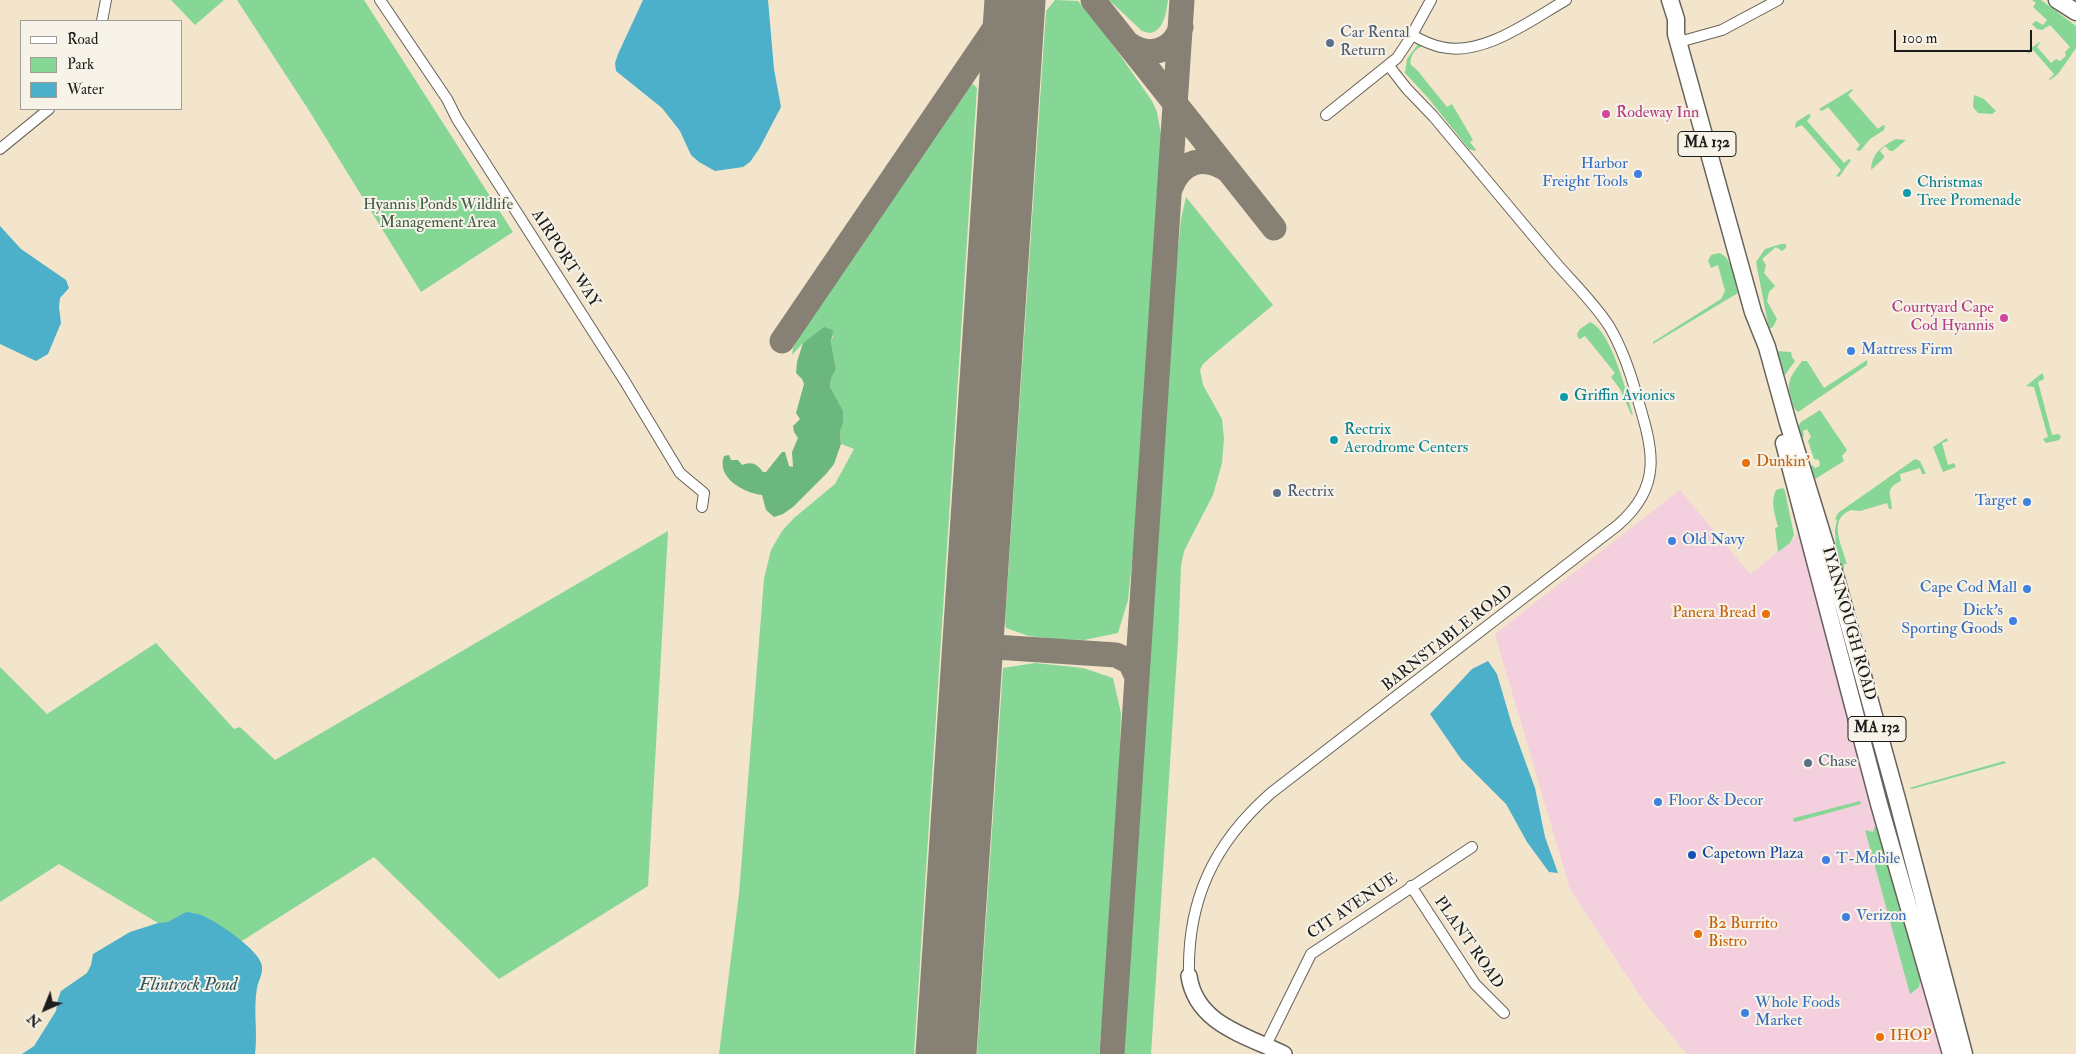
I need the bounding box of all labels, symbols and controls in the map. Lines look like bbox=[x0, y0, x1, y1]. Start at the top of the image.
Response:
legend bbox=[20, 20, 182, 110]
scale bar bbox=[1896, 20, 2034, 52]
place label: Car Rental Return bbox=[1340, 24, 1410, 62]
text: 100 m bbox=[1902, 29, 1937, 48]
text: Road bbox=[67, 30, 98, 49]
marker: Car Rental Return bbox=[1324, 37, 1336, 49]
text: Park bbox=[67, 55, 94, 74]
text: Water bbox=[67, 80, 104, 99]
place label: Rodeway Inn bbox=[1616, 104, 1699, 124]
marker: Rodeway Inn bbox=[1600, 108, 1612, 120]
road number: MA 132 bbox=[1678, 132, 1736, 156]
place label: Harbor Freight Tools bbox=[1542, 155, 1628, 193]
marker: Harbor Freight Tools bbox=[1632, 168, 1644, 180]
place label: Christmas Tree Promenade bbox=[1917, 174, 2021, 212]
marker: Christmas Tree Promenade bbox=[1901, 187, 1913, 199]
park label: Hyannis Ponds Wildlife Management Area bbox=[363, 196, 513, 234]
street label: AIRPORT WAY bbox=[526, 207, 604, 311]
place label: Courtyard Cape Cod Hyannis bbox=[1891, 299, 1994, 337]
marker: Courtyard Cape Cod Hyannis bbox=[1998, 312, 2010, 324]
place label: Mattress Firm bbox=[1861, 341, 1953, 361]
marker: Mattress Firm bbox=[1845, 345, 1857, 357]
place label: Griffin Avionics bbox=[1574, 387, 1675, 407]
marker: Griffin Avionics bbox=[1558, 391, 1570, 403]
place label: Rectrix Aerodrome Centers bbox=[1344, 421, 1468, 459]
marker: Rectrix Aerodrome Centers bbox=[1328, 434, 1340, 446]
place label: Dunkin' bbox=[1756, 453, 1810, 473]
marker: Dunkin' bbox=[1740, 457, 1752, 469]
place label: Rectrix bbox=[1287, 483, 1334, 503]
marker: Rectrix bbox=[1271, 487, 1283, 499]
place label: Target bbox=[1975, 492, 2017, 512]
marker: Target bbox=[2021, 496, 2033, 508]
place label: Old Navy bbox=[1682, 531, 1744, 551]
marker: Old Navy bbox=[1666, 535, 1678, 547]
street label: IYANNOUGH ROAD bbox=[1817, 545, 1879, 703]
place label: Cape Cod Mall bbox=[1920, 579, 2017, 599]
street label: BARNSTABLE ROAD bbox=[1379, 582, 1517, 696]
marker: Cape Cod Mall bbox=[2021, 583, 2033, 595]
place label: Dick's Sporting Goods bbox=[1901, 602, 2003, 640]
place label: Panera Bread bbox=[1672, 604, 1756, 624]
marker: Panera Bread bbox=[1760, 608, 1772, 620]
marker: Dick's Sporting Goods bbox=[2007, 615, 2019, 627]
road number: MA 132 bbox=[1848, 716, 1906, 742]
place label: Chase bbox=[1818, 753, 1857, 773]
marker: Chase bbox=[1802, 757, 1814, 769]
place label: Floor & Decor bbox=[1668, 792, 1763, 812]
marker: Floor & Decor bbox=[1652, 796, 1664, 808]
place label: Capetown Plaza bbox=[1702, 845, 1804, 865]
marker: Capetown Plaza bbox=[1686, 849, 1698, 861]
place label: T-Mobile bbox=[1836, 850, 1900, 870]
marker: T-Mobile bbox=[1820, 854, 1832, 866]
street label: CIT AVENUE bbox=[1304, 870, 1402, 944]
street label: PLANT ROAD bbox=[1429, 893, 1507, 993]
place label: Verizon bbox=[1856, 907, 1907, 927]
marker: Verizon bbox=[1840, 911, 1852, 923]
place label: B2 Burrito Bistro bbox=[1708, 915, 1778, 953]
marker: B2 Burrito Bistro bbox=[1692, 928, 1704, 940]
water label: Flintrock Pond bbox=[139, 975, 237, 997]
north arrow bbox=[20, 984, 70, 1034]
place label: Whole Foods Market bbox=[1755, 994, 1840, 1032]
marker: Whole Foods Market bbox=[1739, 1007, 1751, 1019]
text: N bbox=[24, 1010, 45, 1031]
place label: IHOP bbox=[1890, 1027, 1932, 1047]
marker: IHOP bbox=[1874, 1031, 1886, 1043]

